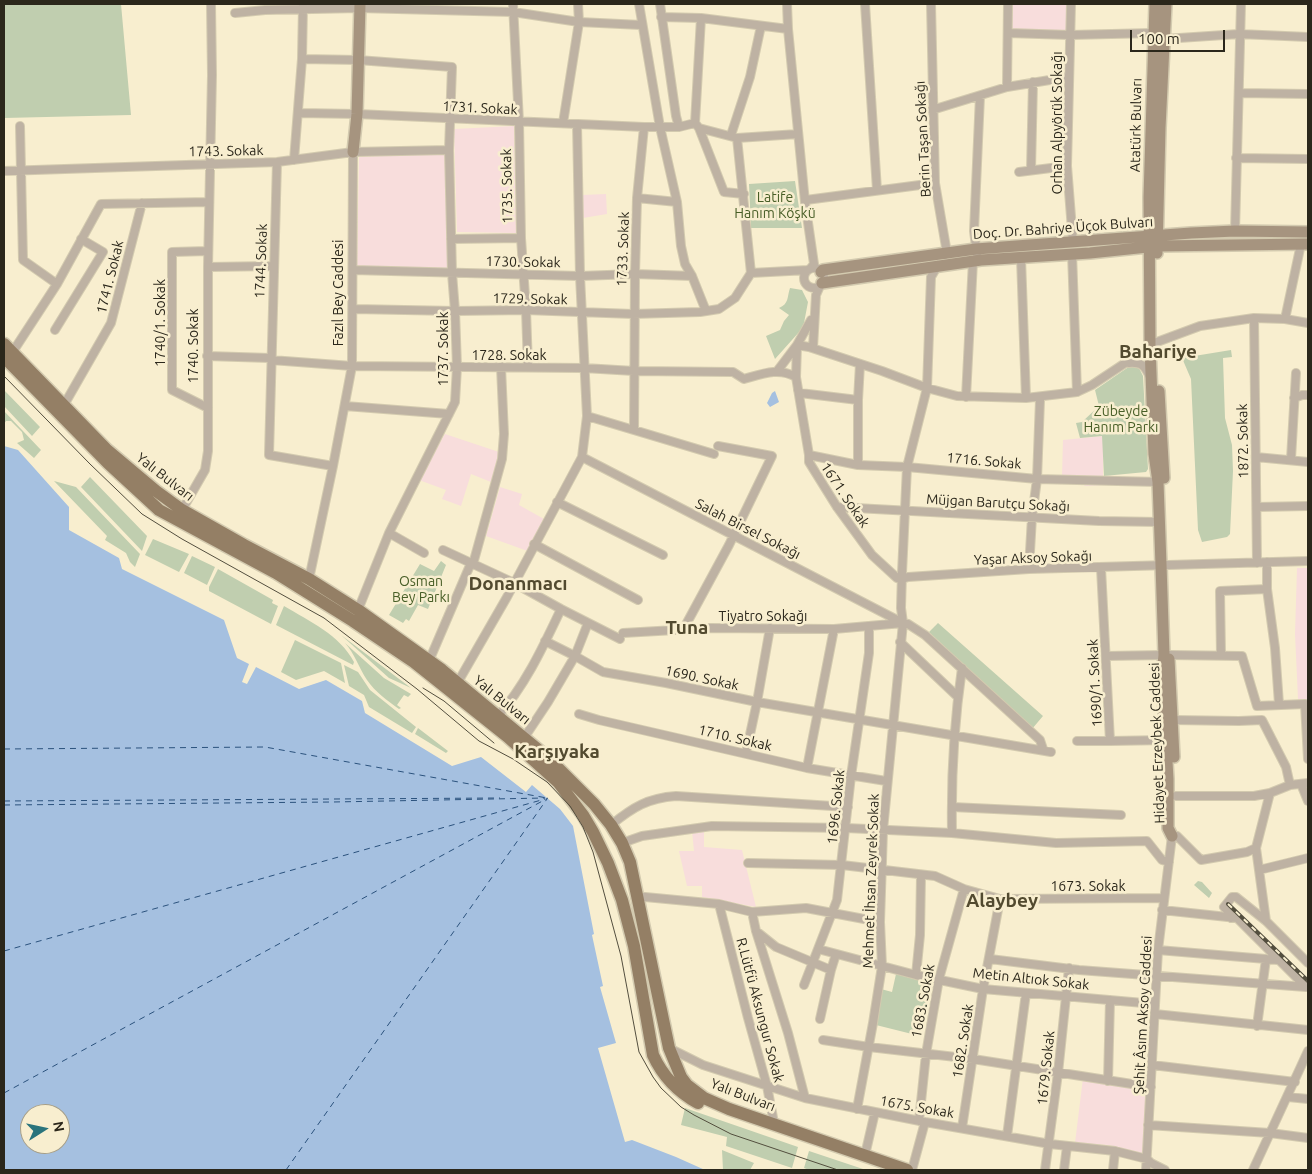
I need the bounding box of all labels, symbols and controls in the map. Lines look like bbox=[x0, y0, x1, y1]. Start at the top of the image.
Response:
scale bar bbox=[1132, 20, 1227, 52]
text: 100 m bbox=[1138, 30, 1180, 47]
street label: Orhan Alpyörük Sokağı bbox=[1049, 51, 1065, 195]
street label: Atatürk Bulvarı bbox=[1127, 78, 1145, 172]
street label: Berin Taşan Sokağı bbox=[912, 80, 934, 198]
street label: 1731. Sokak bbox=[442, 98, 518, 118]
street label: 1743. Sokak bbox=[188, 142, 264, 160]
street label: 1735. Sokak bbox=[498, 148, 516, 224]
park label: Latife Hanım Köşkü bbox=[734, 189, 816, 222]
street label: 1733. Sokak bbox=[613, 211, 633, 287]
street label: Doç. Dr. Bahriye Üçok Bulvarı bbox=[972, 213, 1154, 243]
street label: 1744. Sokak bbox=[251, 223, 271, 299]
street label: 1741. Sokak bbox=[93, 239, 127, 315]
street label: Fazıl Bey Caddesi bbox=[330, 240, 346, 346]
street label: 1730. Sokak bbox=[485, 253, 561, 271]
street label: 1740/1. Sokak bbox=[152, 279, 168, 367]
street label: 1729. Sokak bbox=[492, 290, 568, 308]
street label: 1740. Sokak bbox=[185, 308, 201, 384]
street label: 1737. Sokak bbox=[435, 311, 451, 387]
district label: Bahariye bbox=[1119, 341, 1197, 363]
street label: 1728. Sokak bbox=[471, 347, 547, 363]
park label: Zübeyde Hanım Parkı bbox=[1084, 403, 1158, 436]
street label: 1872. Sokak bbox=[1234, 403, 1252, 479]
street label: Yalı Bulvarı bbox=[133, 449, 197, 505]
street label: 1716. Sokak bbox=[946, 449, 1022, 473]
street label: 1671. Sokak bbox=[817, 459, 873, 531]
street label: Müjgan Barutçu Sokağı bbox=[926, 491, 1070, 515]
street label: Salah Birsel Sokağı bbox=[692, 495, 804, 563]
street label: Yaşar Aksoy Sokağı bbox=[974, 548, 1092, 568]
park label: Osman Bey Parkı bbox=[392, 573, 450, 606]
district label: Donanmacı bbox=[468, 573, 568, 595]
street label: Tiyatro Sokağı bbox=[719, 608, 807, 624]
district label: Tuna bbox=[666, 617, 708, 639]
street label: 1690/1. Sokak bbox=[1084, 639, 1106, 727]
street label: 1690. Sokak bbox=[664, 662, 740, 694]
street label: Hidayet Erzeybek Caddesi bbox=[1146, 662, 1168, 824]
street label: Yalı Bulvarı bbox=[470, 672, 534, 728]
street label: 1710. Sokak bbox=[697, 721, 773, 755]
district label: Karşıyaka bbox=[514, 741, 600, 763]
street label: 1696. Sokak bbox=[824, 769, 848, 845]
street label: Mehmet İhsan Zeyrek Sokak bbox=[860, 793, 882, 969]
street label: 1673. Sokak bbox=[1050, 878, 1126, 894]
district label: Alaybey bbox=[966, 890, 1038, 912]
street label: Şehit Âsım Aksoy Caddesi bbox=[1130, 935, 1156, 1095]
street label: R.Lütfü Aksungur Sokak bbox=[733, 936, 787, 1084]
street label: 1683. Sokak bbox=[908, 963, 938, 1039]
street label: Metin Altıok Sokak bbox=[972, 965, 1090, 993]
street label: 1682. Sokak bbox=[949, 1003, 977, 1079]
street label: 1679. Sokak bbox=[1034, 1030, 1058, 1106]
street label: Yalı Bulvarı bbox=[708, 1075, 778, 1115]
street label: 1675. Sokak bbox=[879, 1092, 955, 1122]
north arrow bbox=[20, 1104, 70, 1154]
text: N bbox=[50, 1120, 68, 1133]

